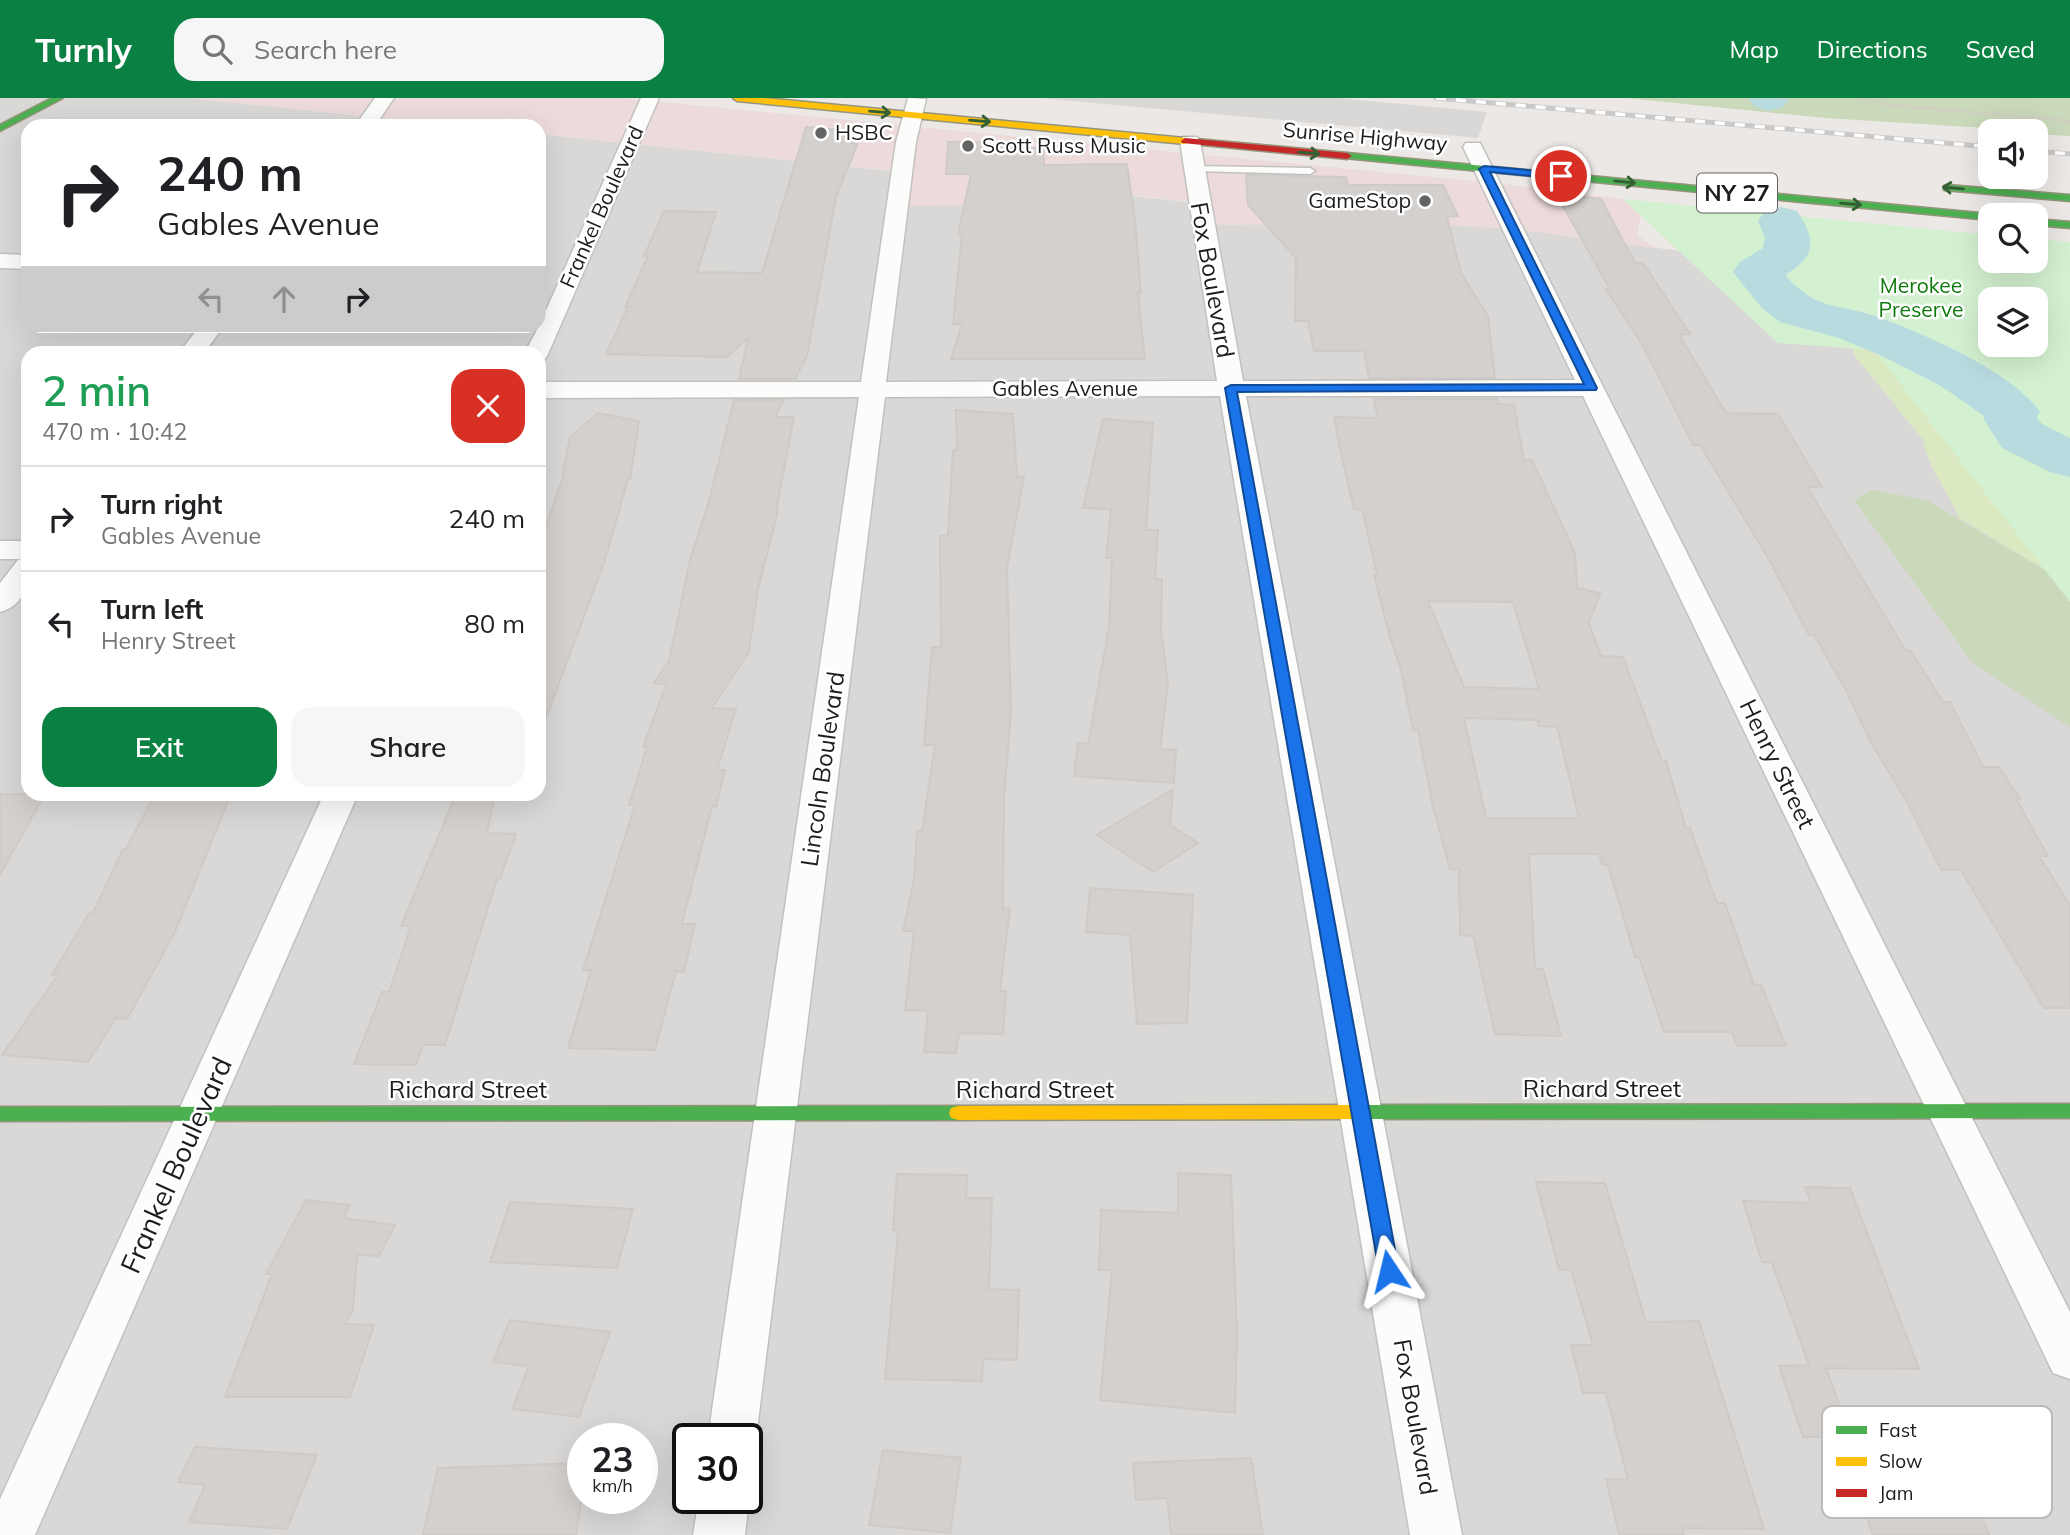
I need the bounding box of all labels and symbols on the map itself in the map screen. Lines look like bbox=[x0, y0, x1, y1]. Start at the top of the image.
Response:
one-way arrow bbox=[868, 106, 891, 119]
one-way arrow bbox=[968, 115, 990, 128]
street label: Sunrise Highway bbox=[1282, 116, 1448, 156]
place label: HSBC bbox=[835, 119, 893, 145]
street label: Frankel Boulevard bbox=[554, 121, 649, 292]
marker: HSBC bbox=[813, 125, 829, 141]
place label: Scott Russ Music bbox=[982, 132, 1146, 158]
marker: Scott Russ Music bbox=[960, 138, 976, 154]
one-way arrow bbox=[1297, 146, 1320, 159]
pin bbox=[1531, 146, 1591, 206]
road number: NY 27 bbox=[1697, 174, 1777, 212]
one-way arrow bbox=[1613, 176, 1636, 189]
one-way arrow bbox=[1942, 181, 1965, 194]
place label: GameStop bbox=[1308, 187, 1411, 213]
marker: GameStop bbox=[1417, 193, 1433, 209]
one-way arrow bbox=[1840, 198, 1862, 211]
street label: Fox Boulevard bbox=[1185, 199, 1241, 360]
park label: Merokee Preserve bbox=[1879, 272, 1963, 322]
street label: Gables Avenue bbox=[992, 375, 1138, 401]
street label: Lincoln Boulevard bbox=[793, 669, 851, 868]
street label: Henry Street bbox=[1734, 694, 1822, 833]
street label: Frankel Boulevard bbox=[112, 1051, 239, 1278]
street label: Richard Street bbox=[1523, 1073, 1681, 1103]
street label: Richard Street bbox=[389, 1074, 547, 1104]
street label: Richard Street bbox=[956, 1074, 1114, 1104]
position arrow bbox=[1352, 1234, 1426, 1308]
street label: Fox Boulevard bbox=[1388, 1336, 1444, 1497]
legend bbox=[1822, 1406, 2052, 1518]
text: Fast bbox=[1879, 1418, 1917, 1442]
speed limit sign: 30 bbox=[672, 1423, 763, 1514]
text: Slow bbox=[1879, 1449, 1923, 1473]
text: Jam bbox=[1879, 1481, 1913, 1505]

